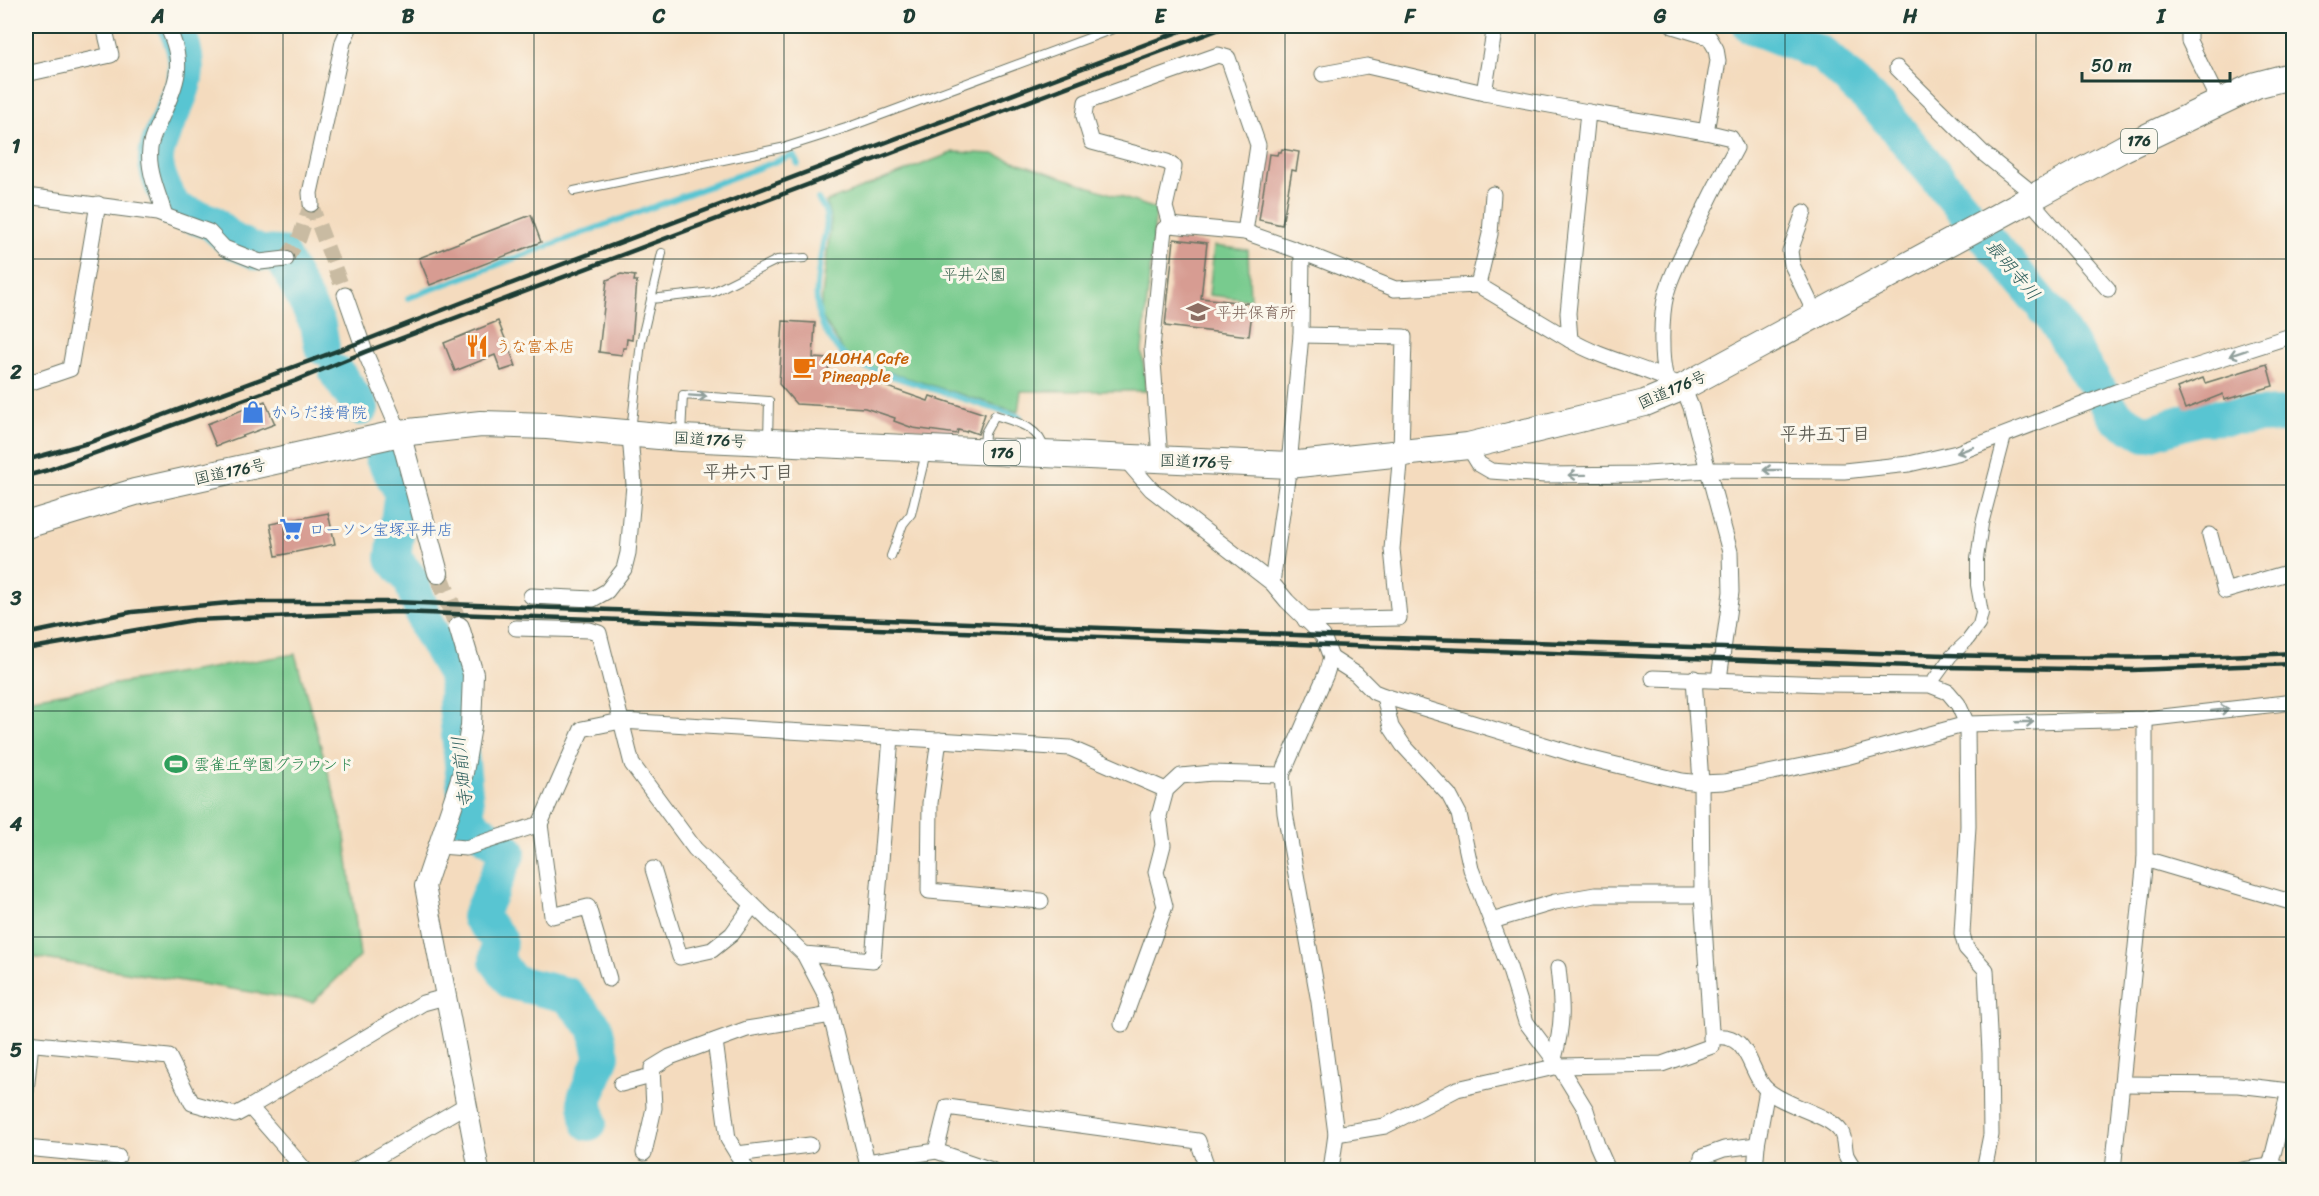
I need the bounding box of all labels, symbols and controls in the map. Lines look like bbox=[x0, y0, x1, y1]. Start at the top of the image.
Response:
text: A bbox=[150, 0, 165, 34]
text: B bbox=[402, 0, 415, 34]
text: C bbox=[652, 0, 666, 34]
text: D bbox=[903, 0, 916, 34]
text: E bbox=[1154, 0, 1167, 34]
text: F bbox=[1404, 0, 1417, 34]
text: G bbox=[1653, 0, 1667, 34]
text: H bbox=[1902, 0, 1918, 34]
text: I bbox=[2156, 0, 2167, 34]
scale bar bbox=[2082, 45, 2230, 83]
text: 50 m bbox=[2091, 50, 2132, 82]
text: 1 bbox=[12, 129, 21, 164]
road number: 176 bbox=[2121, 129, 2157, 153]
water label: 最明寺川 bbox=[1978, 232, 2048, 308]
park label: 平井公園 bbox=[942, 260, 1006, 289]
place label: 平井保育所 bbox=[1216, 298, 1296, 327]
school or university icon: 平井保育所 bbox=[1185, 299, 1211, 325]
place label: うな富本店 bbox=[495, 332, 575, 361]
restaurant icon: うな富本店 bbox=[464, 333, 490, 359]
place label: ALOHA Cafe Pineapple bbox=[821, 344, 909, 391]
one-way arrow bbox=[2229, 348, 2248, 359]
cafe icon: ALOHA Cafe Pineapple bbox=[791, 354, 817, 380]
text: 2 bbox=[9, 355, 22, 390]
street label: 国道176号 bbox=[1633, 361, 1711, 418]
one-way arrow bbox=[688, 391, 708, 402]
place label: からだ接骨院 bbox=[271, 398, 367, 427]
shop icon: からだ接骨院 bbox=[240, 399, 266, 425]
district label: 平井五丁目 bbox=[1780, 418, 1870, 450]
street label: 国道176号 bbox=[673, 423, 747, 456]
road number: 176 bbox=[984, 441, 1020, 465]
street label: 国道176号 bbox=[1159, 446, 1233, 477]
one-way arrow bbox=[1956, 446, 1975, 457]
street label: 国道176号 bbox=[191, 450, 269, 493]
district label: 平井六丁目 bbox=[703, 456, 793, 488]
one-way arrow bbox=[1763, 464, 1783, 476]
one-way arrow bbox=[1568, 469, 1588, 481]
place label: ローソン宝塚平井店 bbox=[309, 515, 453, 544]
supermarket icon: ローソン宝塚平井店 bbox=[278, 516, 304, 542]
text: 3 bbox=[10, 581, 22, 616]
one-way arrow bbox=[2209, 705, 2229, 716]
one-way arrow bbox=[2015, 717, 2035, 728]
water label: 寺畑前川 bbox=[442, 735, 482, 809]
place label: 雲雀丘学園グラウンド bbox=[194, 750, 354, 779]
sports icon: 雲雀丘学園グラウンド bbox=[163, 751, 189, 777]
text: 4 bbox=[9, 807, 23, 842]
text: 5 bbox=[10, 1033, 22, 1068]

